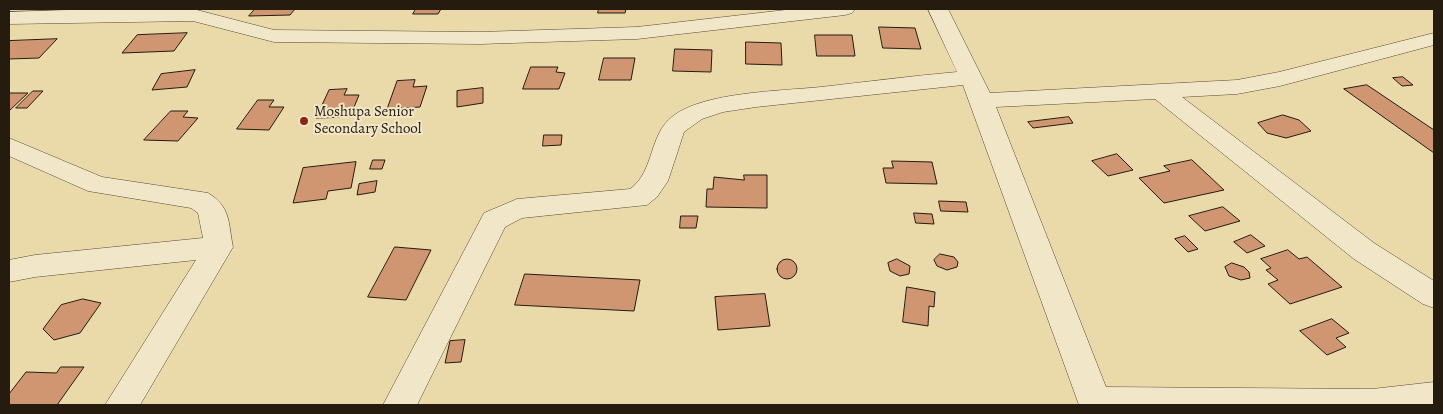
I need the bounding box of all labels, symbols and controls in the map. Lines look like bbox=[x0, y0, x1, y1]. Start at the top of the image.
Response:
place label: Moshupa Senior Secondary School bbox=[314, 103, 421, 138]
marker: Moshupa Senior Secondary School bbox=[298, 115, 310, 127]

